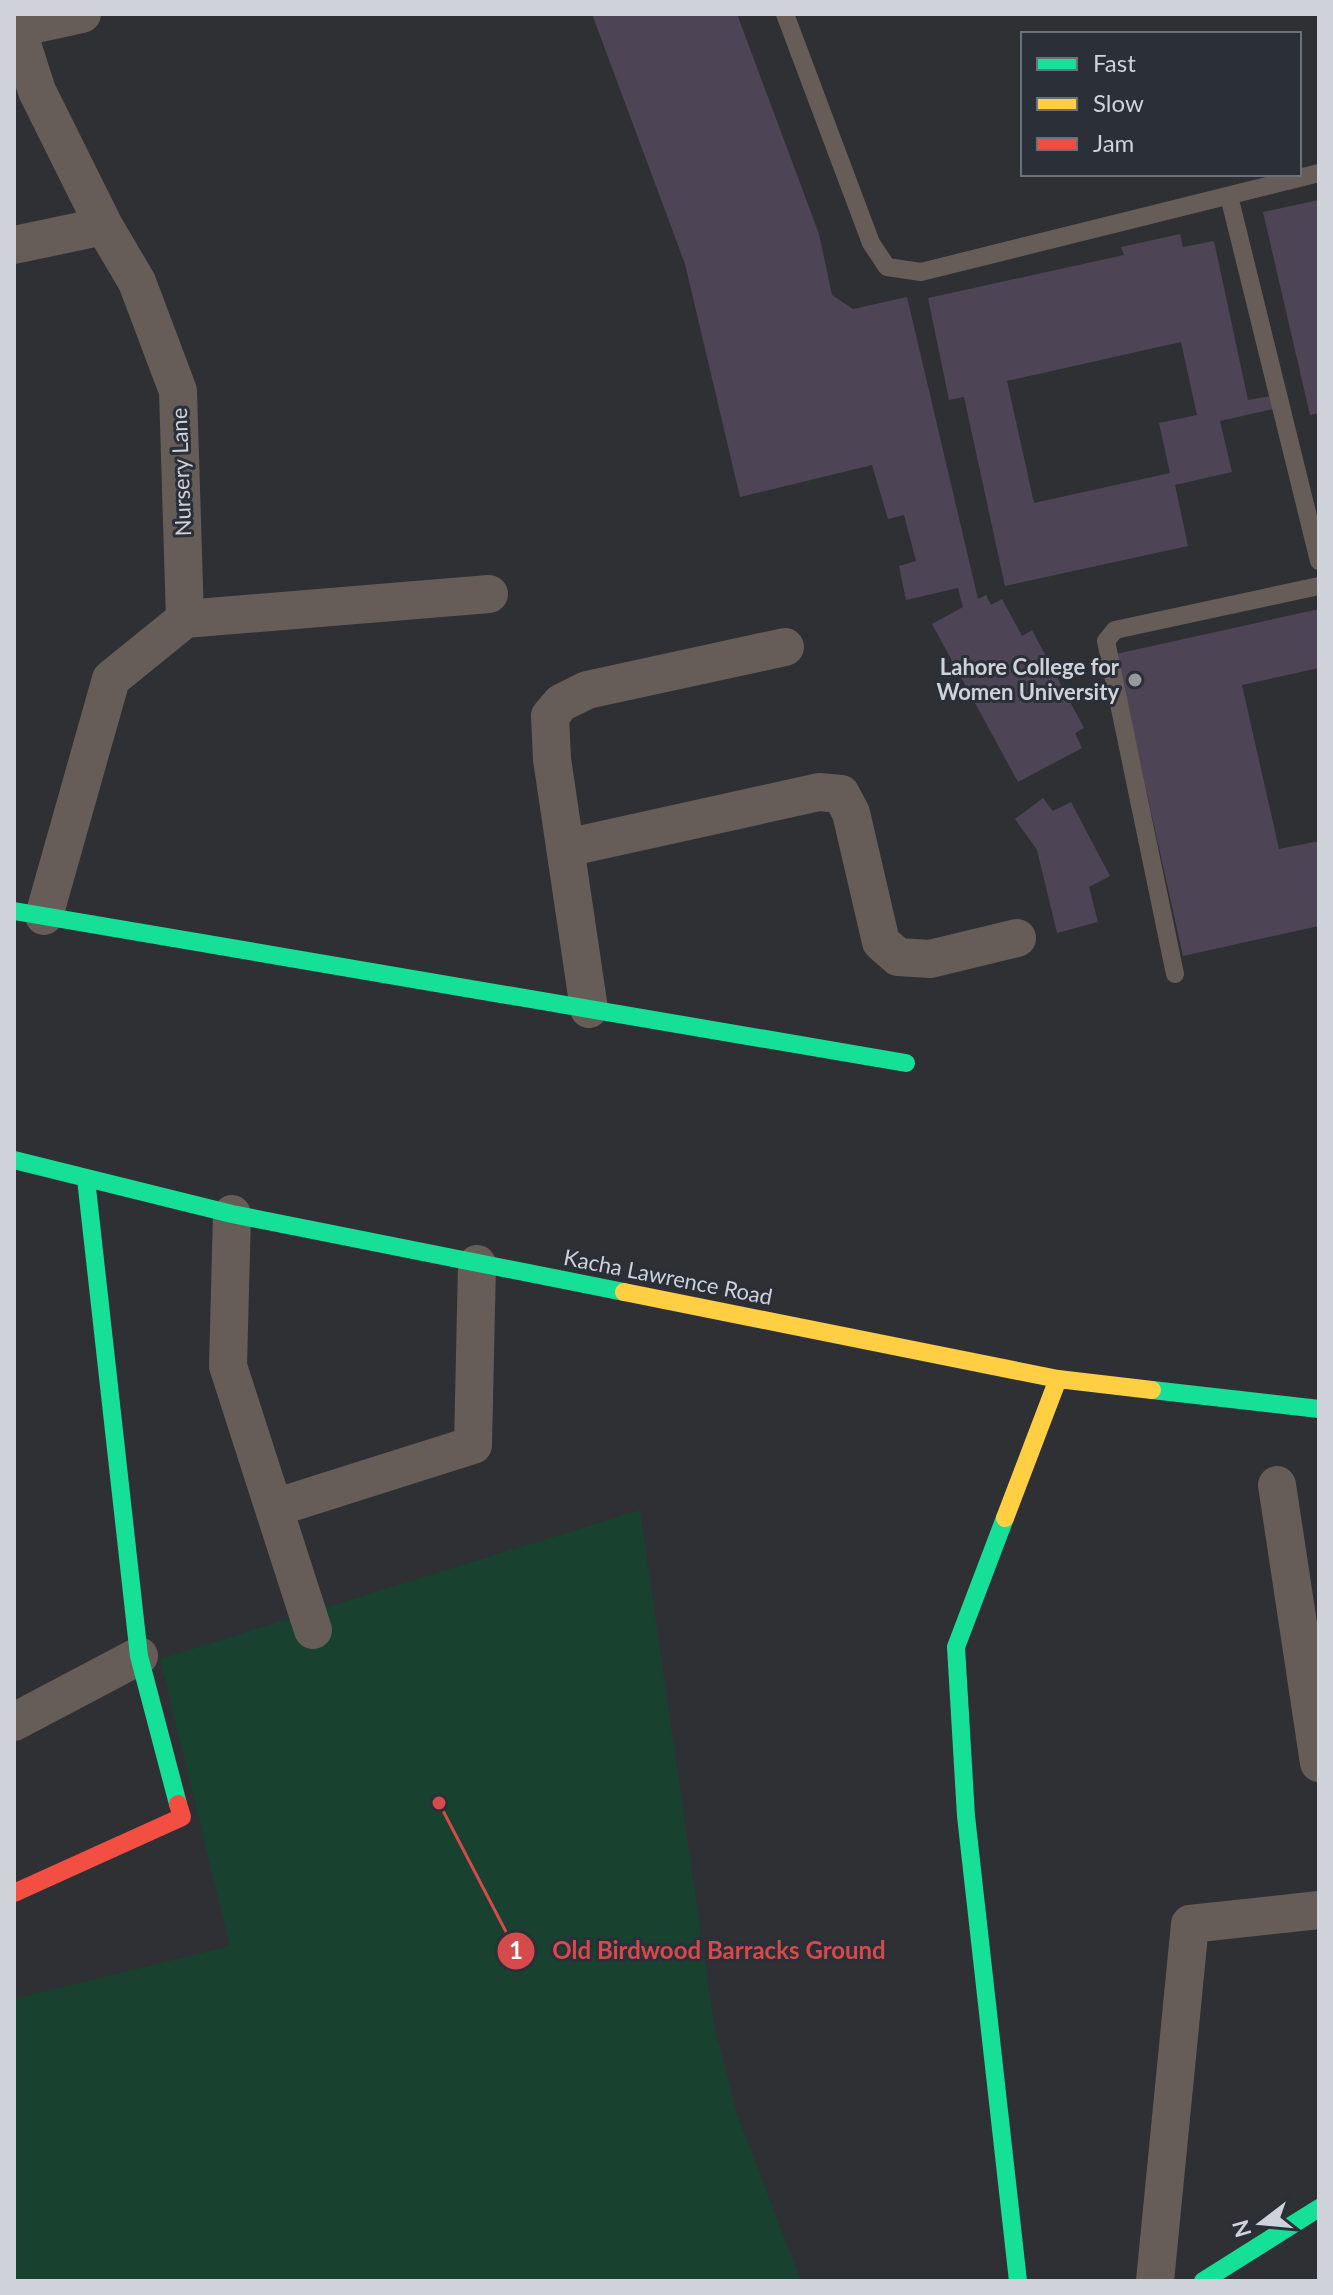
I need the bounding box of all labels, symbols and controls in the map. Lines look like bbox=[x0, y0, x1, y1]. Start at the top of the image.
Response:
legend bbox=[1021, 32, 1301, 176]
text: Fast bbox=[1093, 48, 1136, 77]
text: Slow bbox=[1093, 88, 1144, 117]
text: Jam bbox=[1093, 128, 1134, 157]
street label: Nursery Lane bbox=[165, 407, 196, 537]
place label: Lahore College for Women University bbox=[936, 653, 1120, 705]
marker: Lahore College for Women University bbox=[1126, 671, 1144, 689]
street label: Kacha Lawrence Road bbox=[561, 1243, 775, 1310]
callout: Old Birdwood Barracks Ground bbox=[496, 1927, 901, 1975]
text: 1 bbox=[509, 1935, 523, 1964]
text: Old Birdwood Barracks Ground bbox=[552, 1935, 886, 1964]
north arrow bbox=[1221, 2183, 1301, 2263]
text: N bbox=[1226, 2217, 1257, 2241]

